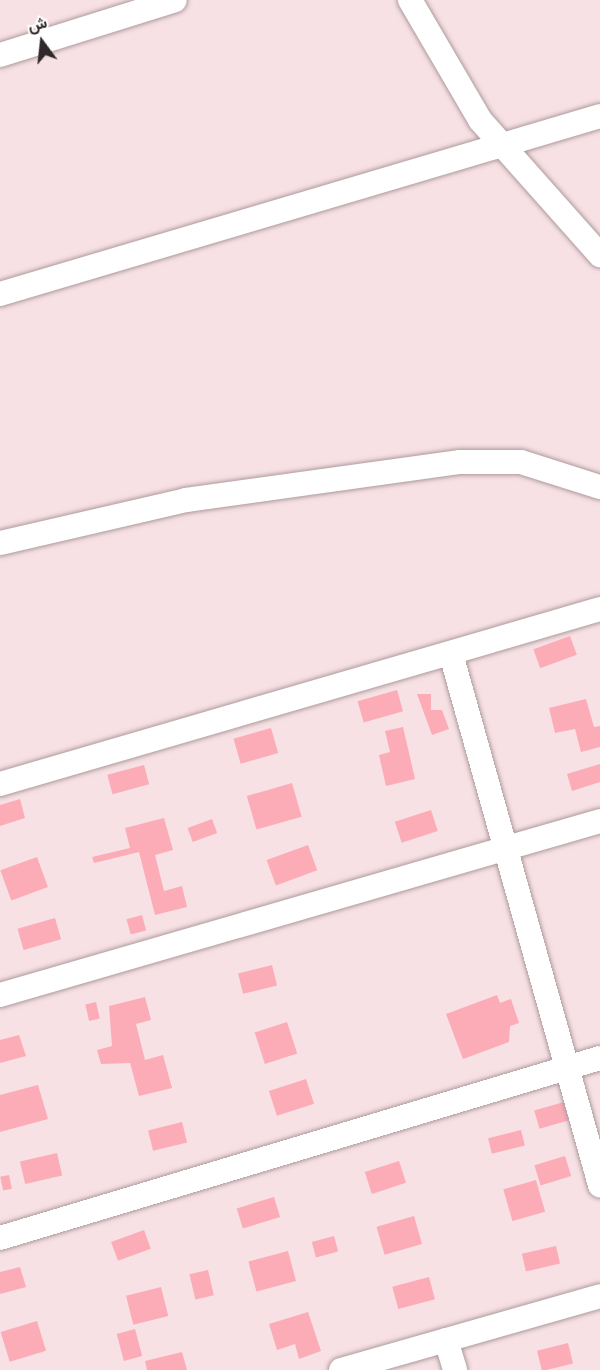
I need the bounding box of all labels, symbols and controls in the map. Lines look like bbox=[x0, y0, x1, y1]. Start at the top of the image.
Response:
north arrow bbox=[12, 12, 72, 72]
text: ش bbox=[25, 12, 49, 36]

